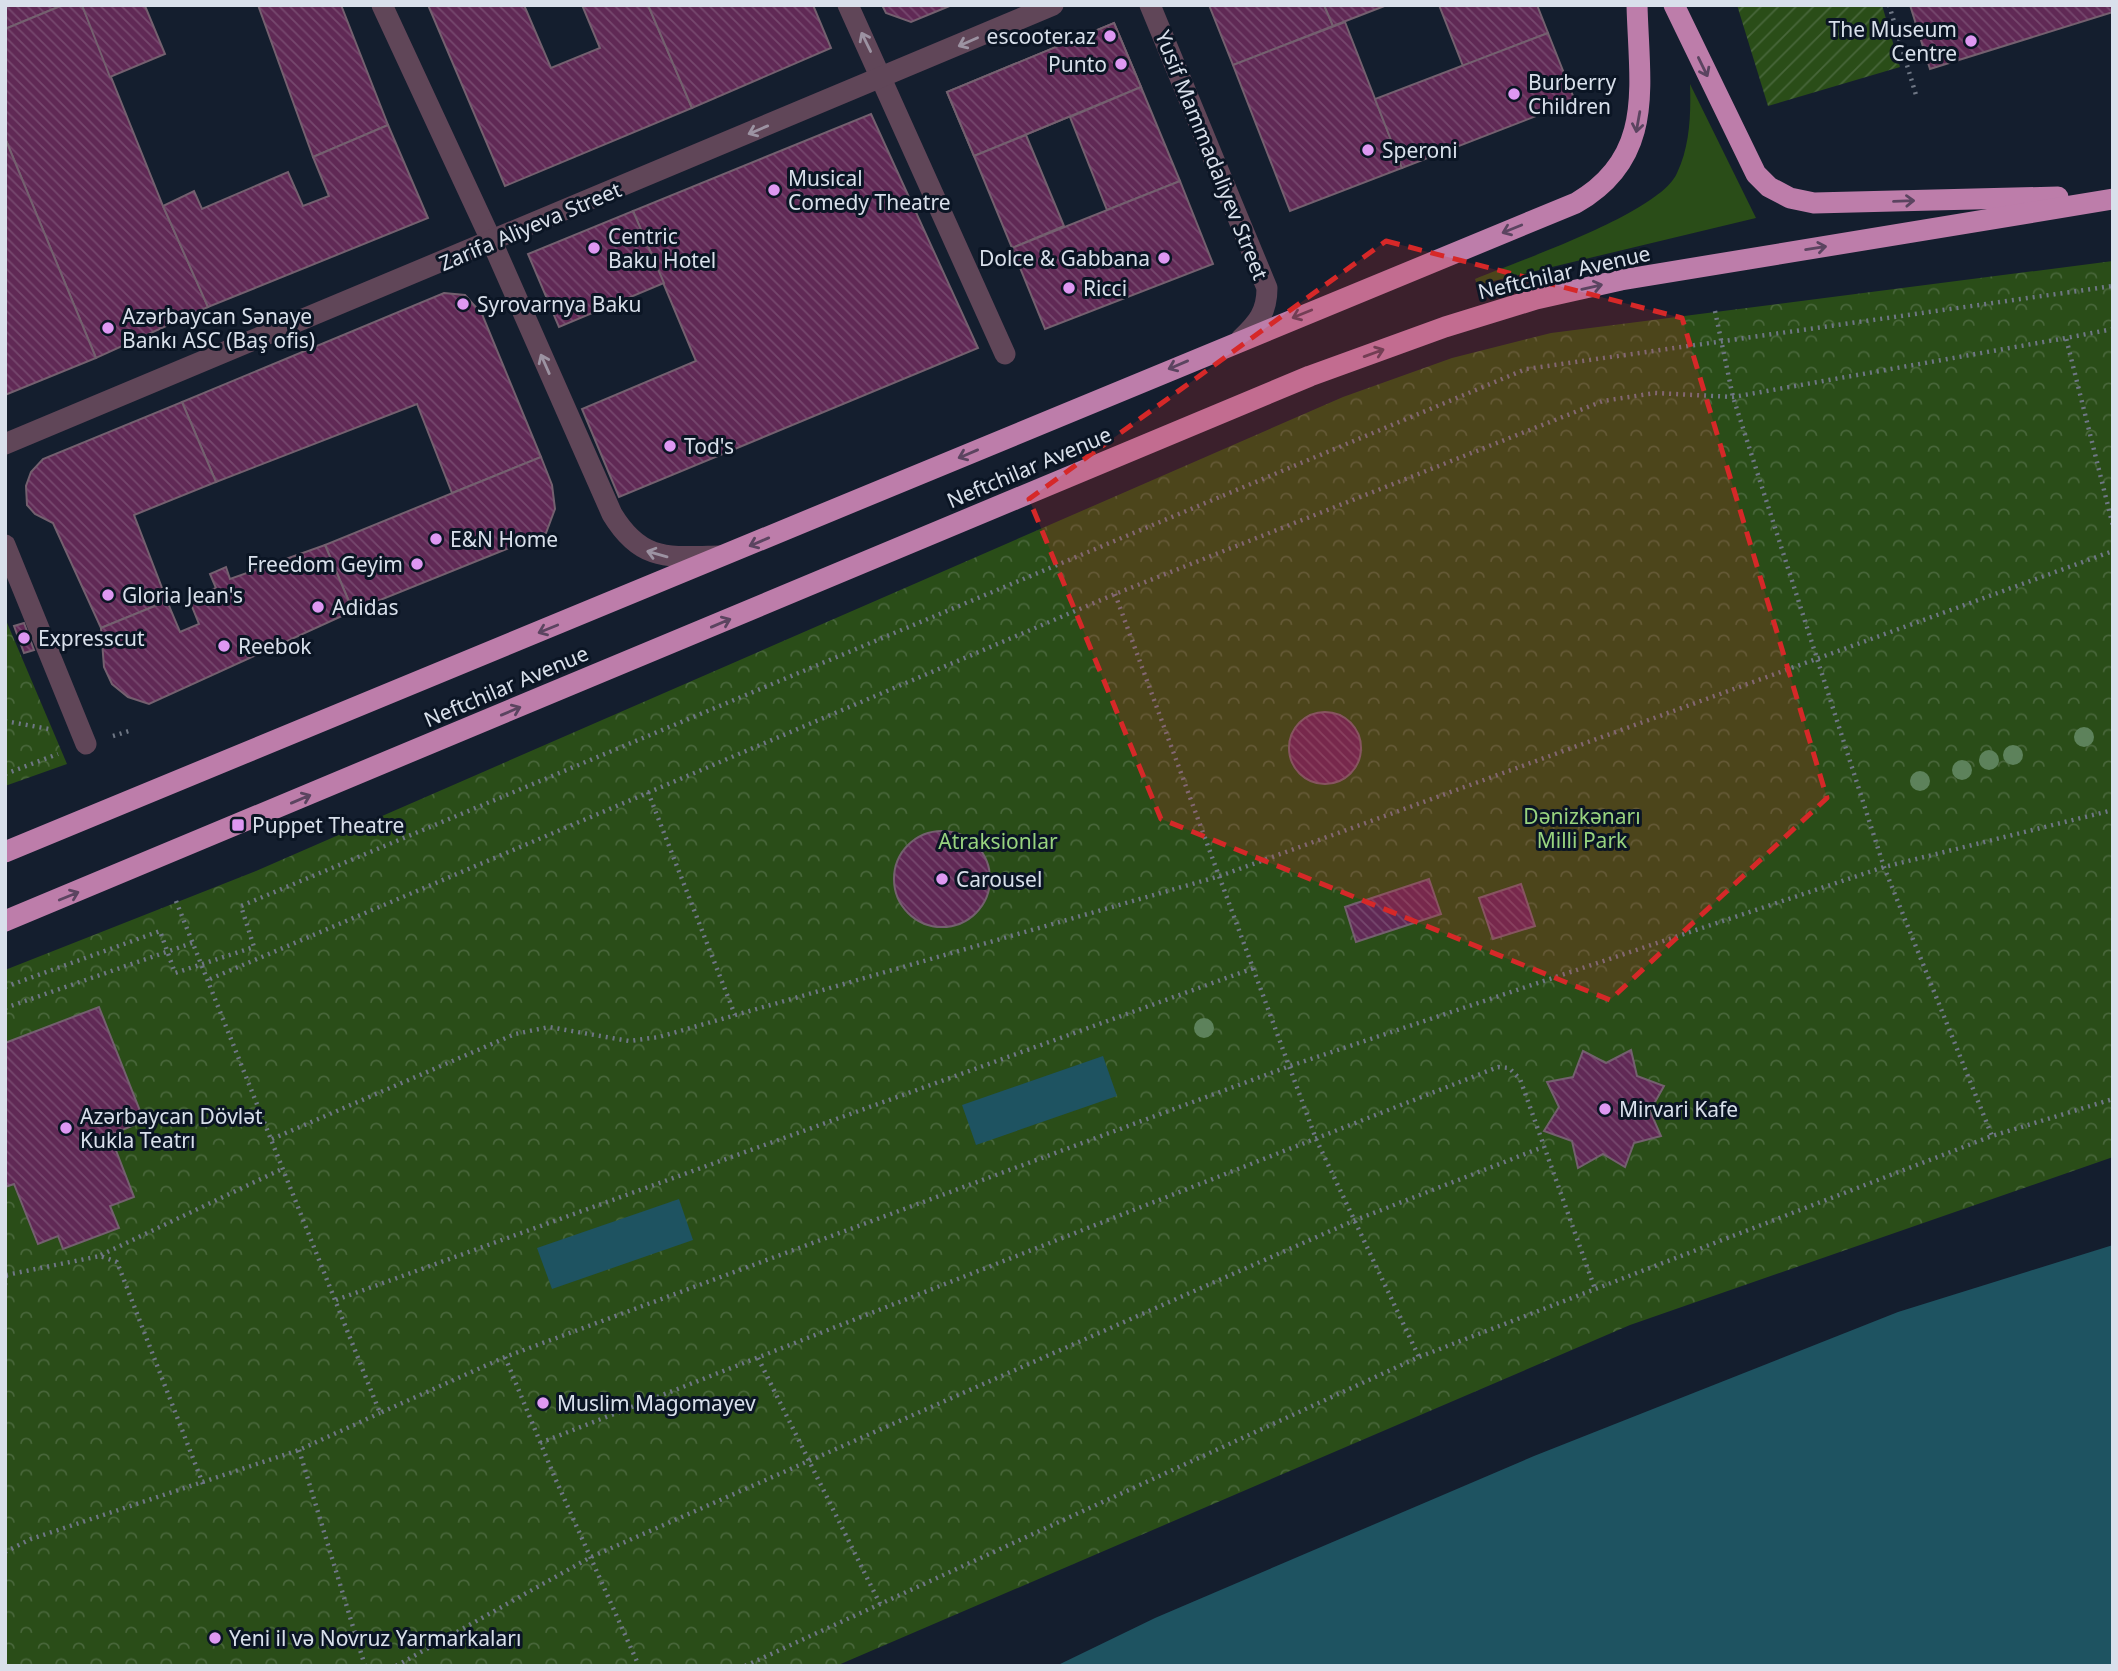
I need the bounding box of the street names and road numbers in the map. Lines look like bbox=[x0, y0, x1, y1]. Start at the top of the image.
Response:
street label: Yusif Mammadaliyev Street bbox=[1149, 26, 1275, 284]
street label: Zarifa Aliyeva Street bbox=[435, 175, 626, 277]
street label: Neftchilar Avenue bbox=[1475, 239, 1653, 305]
street label: Neftchilar Avenue bbox=[942, 420, 1116, 514]
street label: Neftchilar Avenue bbox=[419, 639, 593, 733]

